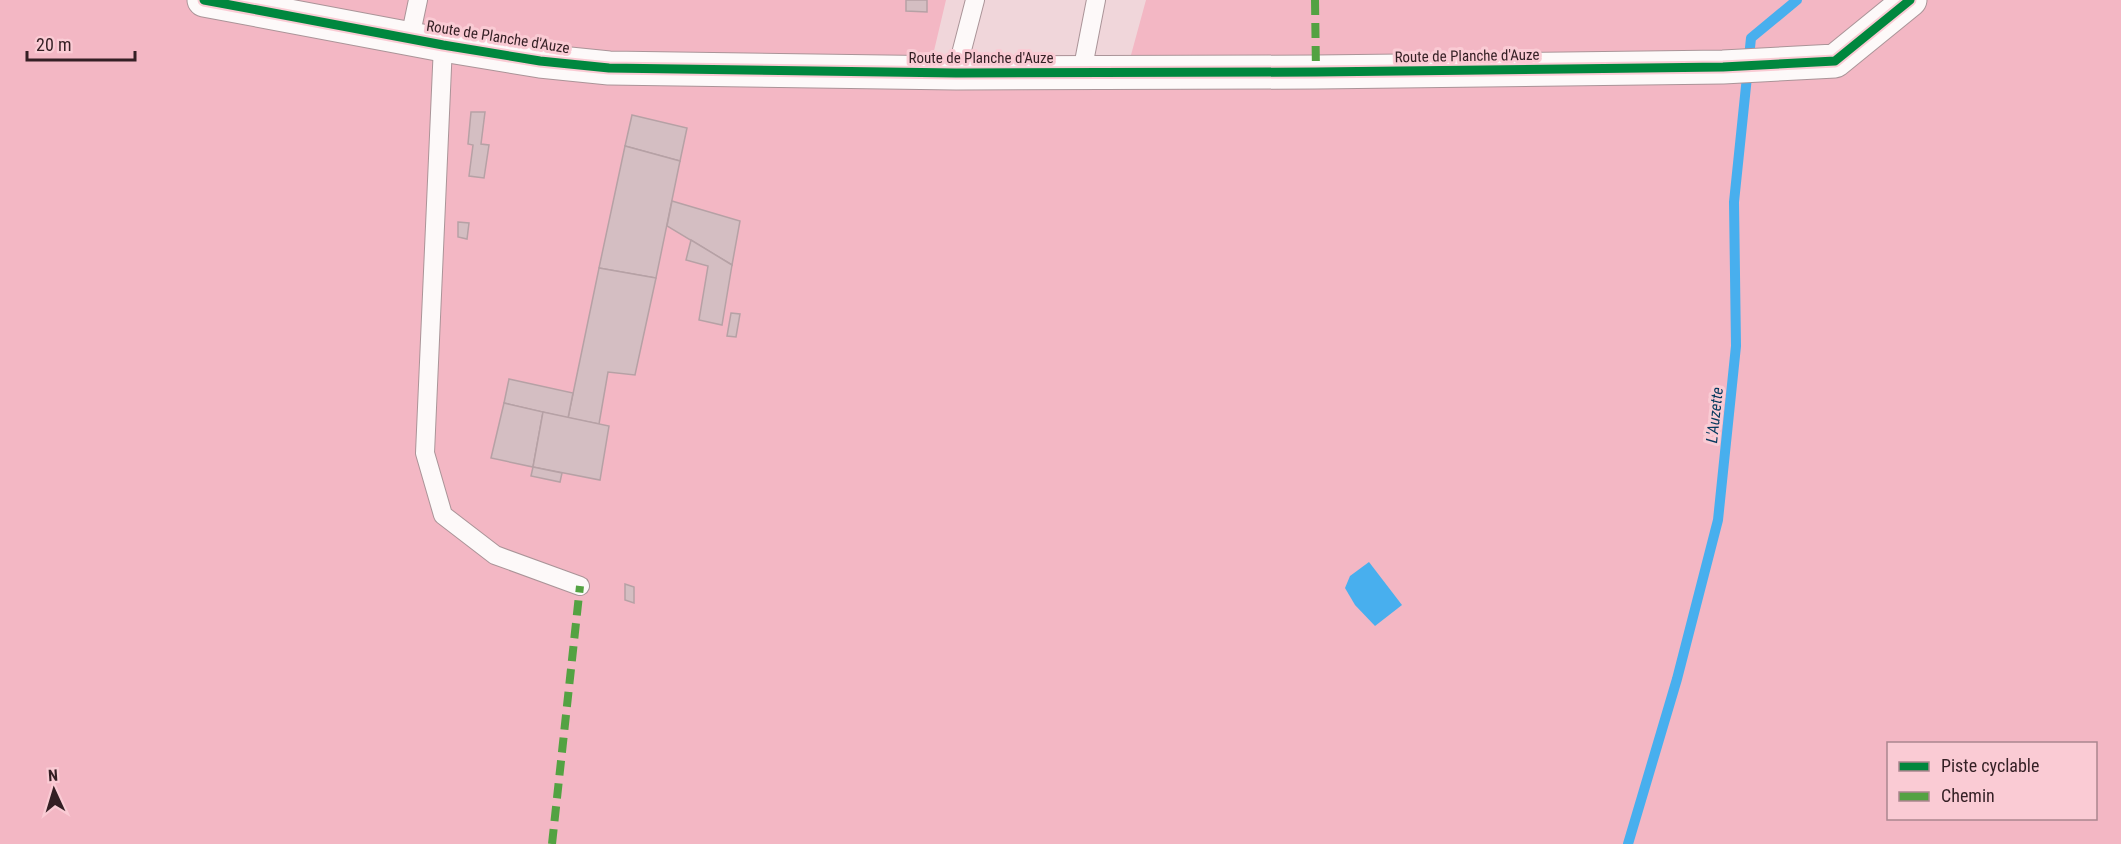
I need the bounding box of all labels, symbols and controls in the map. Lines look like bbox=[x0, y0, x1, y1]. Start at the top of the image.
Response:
street label: Route de Planche d'Auze bbox=[425, 17, 571, 57]
scale bar bbox=[27, 24, 135, 62]
text: 20 m bbox=[36, 34, 71, 55]
street label: Route de Planche d'Auze bbox=[1394, 46, 1540, 66]
street label: Route de Planche d'Auze bbox=[909, 49, 1053, 67]
water label: L'Auzette bbox=[1702, 386, 1727, 444]
legend bbox=[1887, 742, 2097, 820]
text: Piste cyclable bbox=[1941, 755, 2039, 776]
north arrow bbox=[24, 760, 84, 820]
text: N bbox=[47, 766, 59, 785]
text: Chemin bbox=[1941, 785, 1995, 806]

